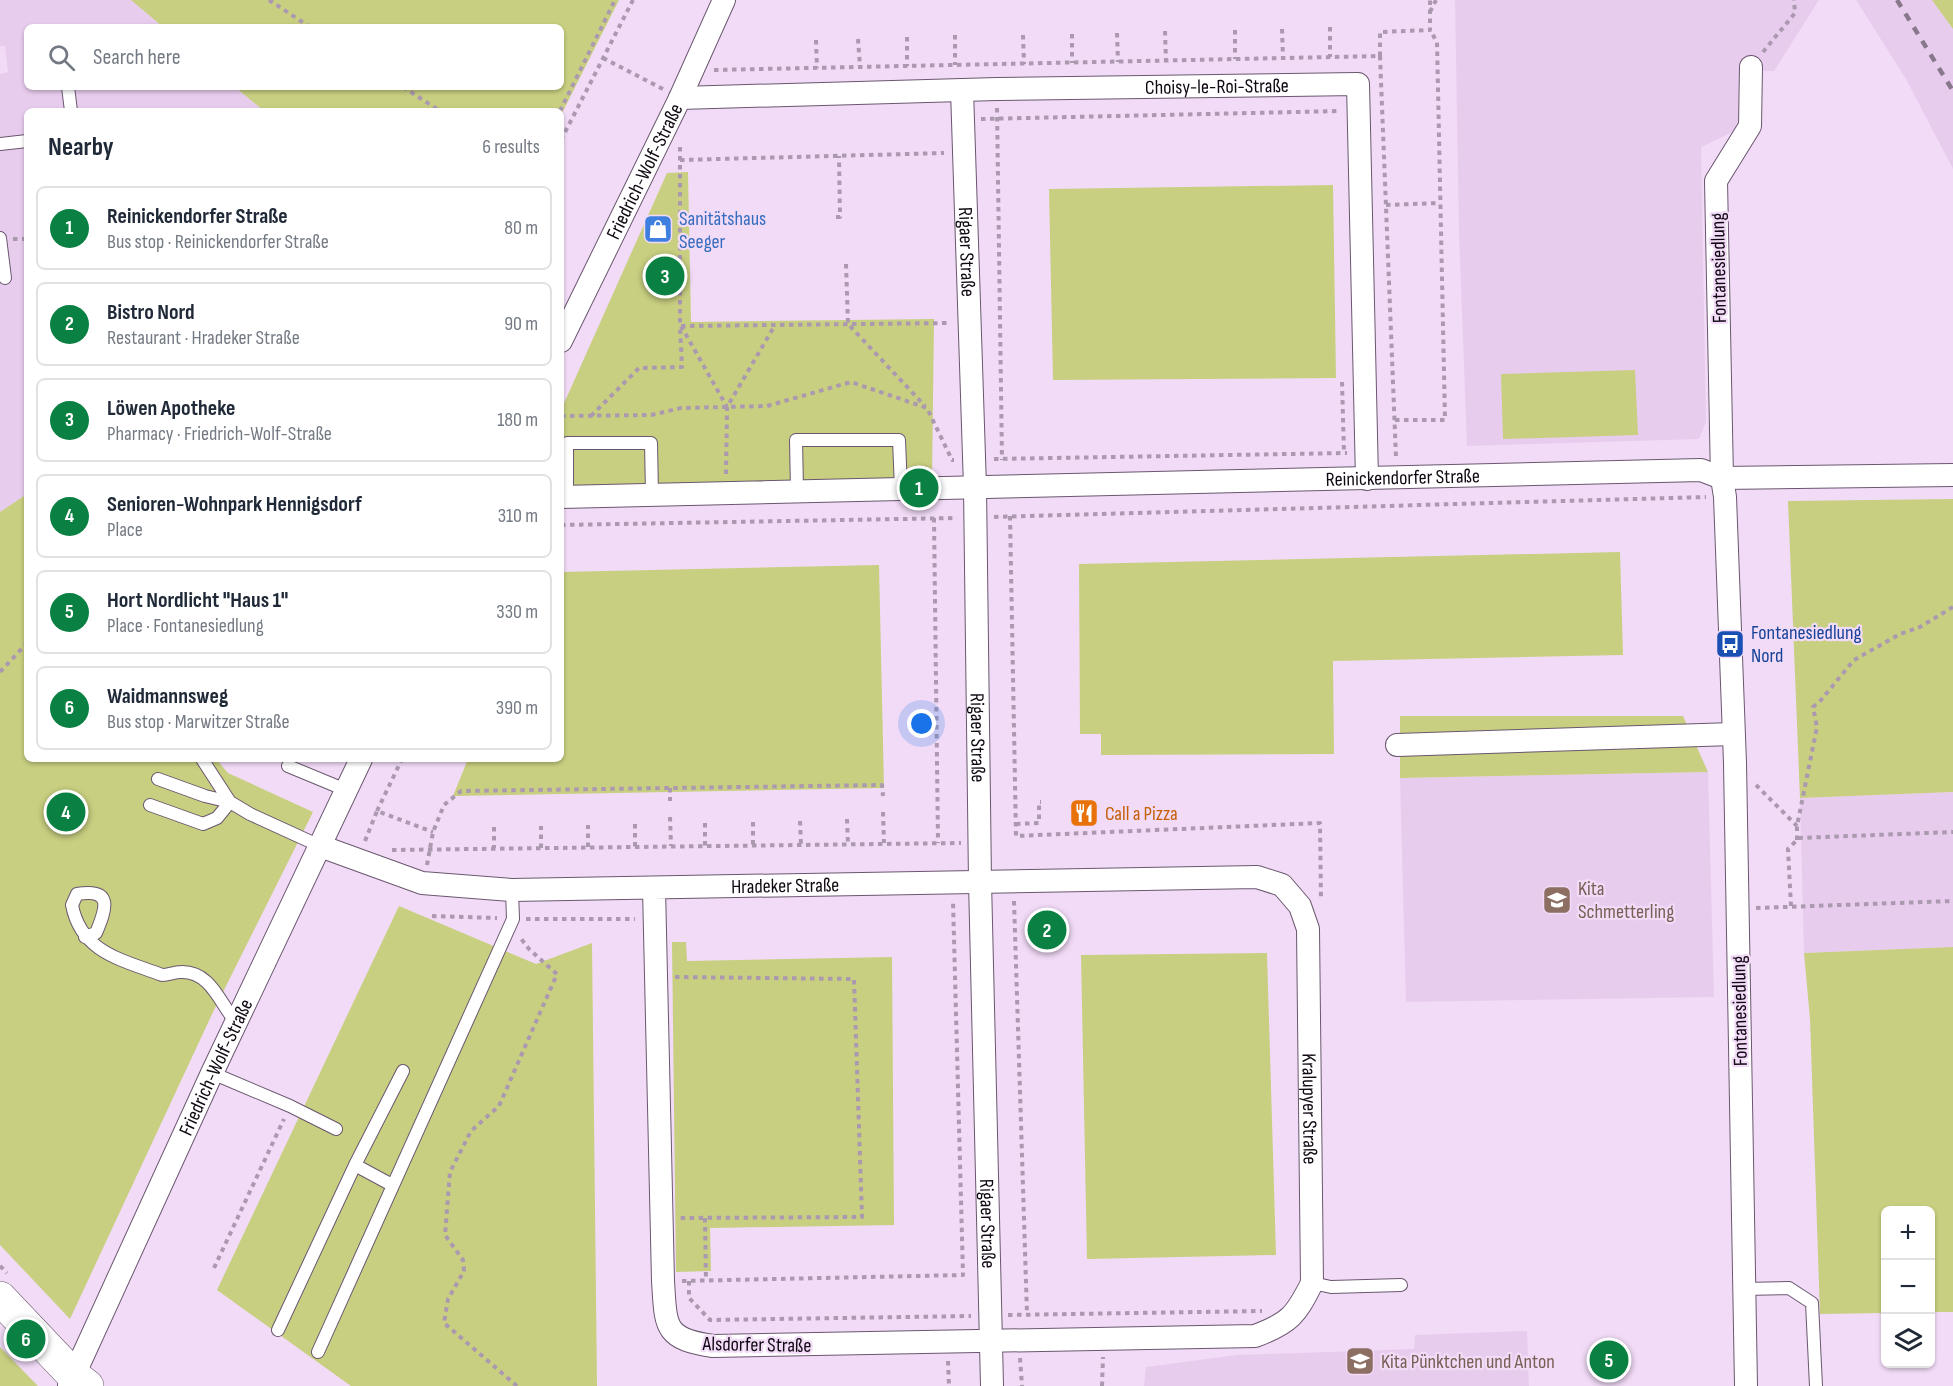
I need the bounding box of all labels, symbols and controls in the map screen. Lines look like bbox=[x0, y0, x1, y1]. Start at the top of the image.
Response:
search box bbox=[24, 24, 564, 90]
icon: search bbox=[45, 41, 78, 74]
text: Search here bbox=[93, 44, 180, 71]
street label: Choisy-le-Roi-Straße bbox=[1145, 74, 1289, 100]
street label: Friedrich-Wolf-Straße bbox=[602, 100, 688, 243]
text: Nearby bbox=[48, 132, 114, 163]
text: 6 results bbox=[482, 135, 540, 159]
text: Reinickendorfer Straße bbox=[107, 203, 288, 230]
place label: Sanitätshaus Seeger bbox=[679, 207, 766, 254]
street label: Rigaer Straße bbox=[953, 207, 980, 297]
shop icon: Sanitätshaus Seeger bbox=[642, 213, 674, 245]
street label: Fontanesiedlung bbox=[1706, 213, 1732, 323]
text: 1 bbox=[66, 216, 73, 240]
text: 80 m bbox=[504, 216, 538, 240]
text: Bus stop · Reinickendorfer Straße bbox=[107, 230, 329, 254]
pin: 3 bbox=[646, 254, 684, 298]
text: Bistro Nord bbox=[107, 299, 195, 326]
text: 2 bbox=[65, 312, 74, 336]
text: 90 m bbox=[504, 312, 538, 336]
text: Restaurant · Hradeker Straße bbox=[107, 326, 300, 350]
text: Löwen Apotheke bbox=[107, 395, 235, 422]
text: 3 bbox=[65, 408, 74, 432]
text: 180 m bbox=[497, 408, 538, 432]
text: Pharmacy · Friedrich-Wolf-Straße bbox=[107, 422, 332, 446]
street label: Reinickendorfer Straße bbox=[1325, 464, 1480, 492]
pin: 1 bbox=[900, 466, 938, 510]
text: Senioren-Wohnpark Hennigsdorf bbox=[107, 491, 362, 518]
text: 4 bbox=[65, 504, 74, 528]
text: 310 m bbox=[498, 504, 538, 528]
text: Place bbox=[107, 518, 143, 542]
text: Hort Nordlicht "Haus 1" bbox=[107, 587, 288, 614]
text: 5 bbox=[65, 600, 74, 624]
text: 330 m bbox=[496, 600, 538, 624]
text: Place · Fontanesiedlung bbox=[107, 614, 264, 638]
place label: Fontanesiedlung Nord bbox=[1751, 621, 1862, 668]
bus stop icon: Fontanesiedlung Nord bbox=[1714, 628, 1746, 660]
text: Waidmannsweg bbox=[107, 683, 228, 710]
street label: Rigaer Straße bbox=[965, 693, 990, 783]
text: 6 bbox=[65, 696, 74, 720]
text: 390 m bbox=[496, 696, 538, 720]
your location bbox=[907, 709, 936, 738]
text: Bus stop · Marwitzer Straße bbox=[107, 710, 290, 734]
pin: 4 bbox=[46, 790, 86, 834]
restaurant icon: Call a Pizza bbox=[1068, 797, 1100, 829]
place label: Call a Pizza bbox=[1105, 802, 1178, 826]
street label: Hradeker Straße bbox=[731, 873, 840, 899]
place label: Kita Schmetterling bbox=[1578, 877, 1674, 924]
school or university icon: Kita Schmetterling bbox=[1541, 884, 1573, 916]
pin: 2 bbox=[1028, 908, 1066, 952]
street label: Fontanesiedlung bbox=[1727, 956, 1753, 1066]
street label: Friedrich-Wolf-Straße bbox=[174, 995, 258, 1140]
street label: Kralupyer Straße bbox=[1296, 1053, 1322, 1165]
street label: Rigaer Straße bbox=[974, 1179, 1000, 1269]
map controls bbox=[1881, 1206, 1935, 1368]
button: + bbox=[1881, 1206, 1935, 1260]
button: − bbox=[1881, 1260, 1935, 1314]
button: layers bbox=[1881, 1314, 1935, 1368]
pin: 6 bbox=[6, 1316, 46, 1362]
street label: Alsdorfer Straße bbox=[701, 1332, 812, 1358]
pin: 5 bbox=[1590, 1338, 1628, 1382]
school or university icon: Kita Pünktchen und Anton bbox=[1344, 1345, 1376, 1377]
place label: Kita Pünktchen und Anton bbox=[1381, 1350, 1555, 1374]

